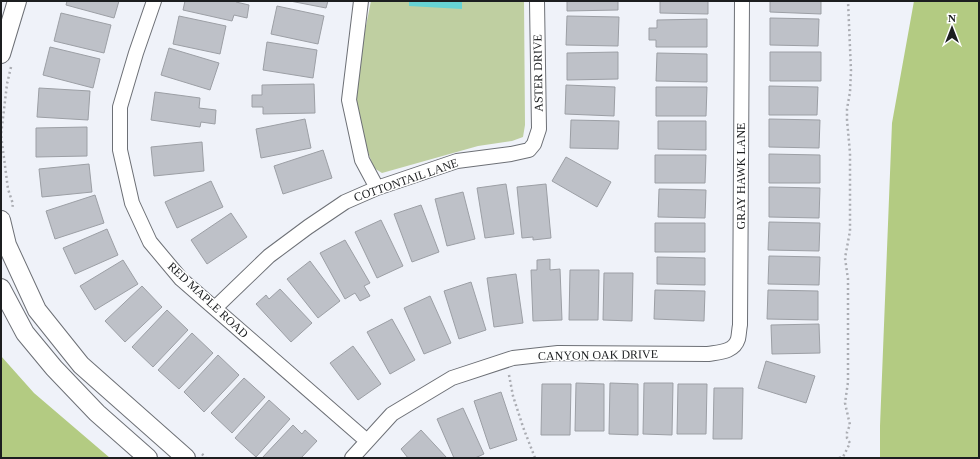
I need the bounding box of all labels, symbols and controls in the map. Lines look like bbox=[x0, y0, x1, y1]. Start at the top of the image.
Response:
north arrow bbox=[932, 8, 972, 48]
text: N bbox=[948, 12, 956, 24]
street label: ASTER DRIVE bbox=[530, 34, 546, 112]
street label: GRAY HAWK LANE bbox=[734, 123, 748, 229]
street label: COTTONTAIL LANE bbox=[352, 156, 460, 204]
street label: RED MAPLE ROAD bbox=[165, 259, 251, 341]
street label: CANYON OAK DRIVE bbox=[538, 347, 658, 363]

